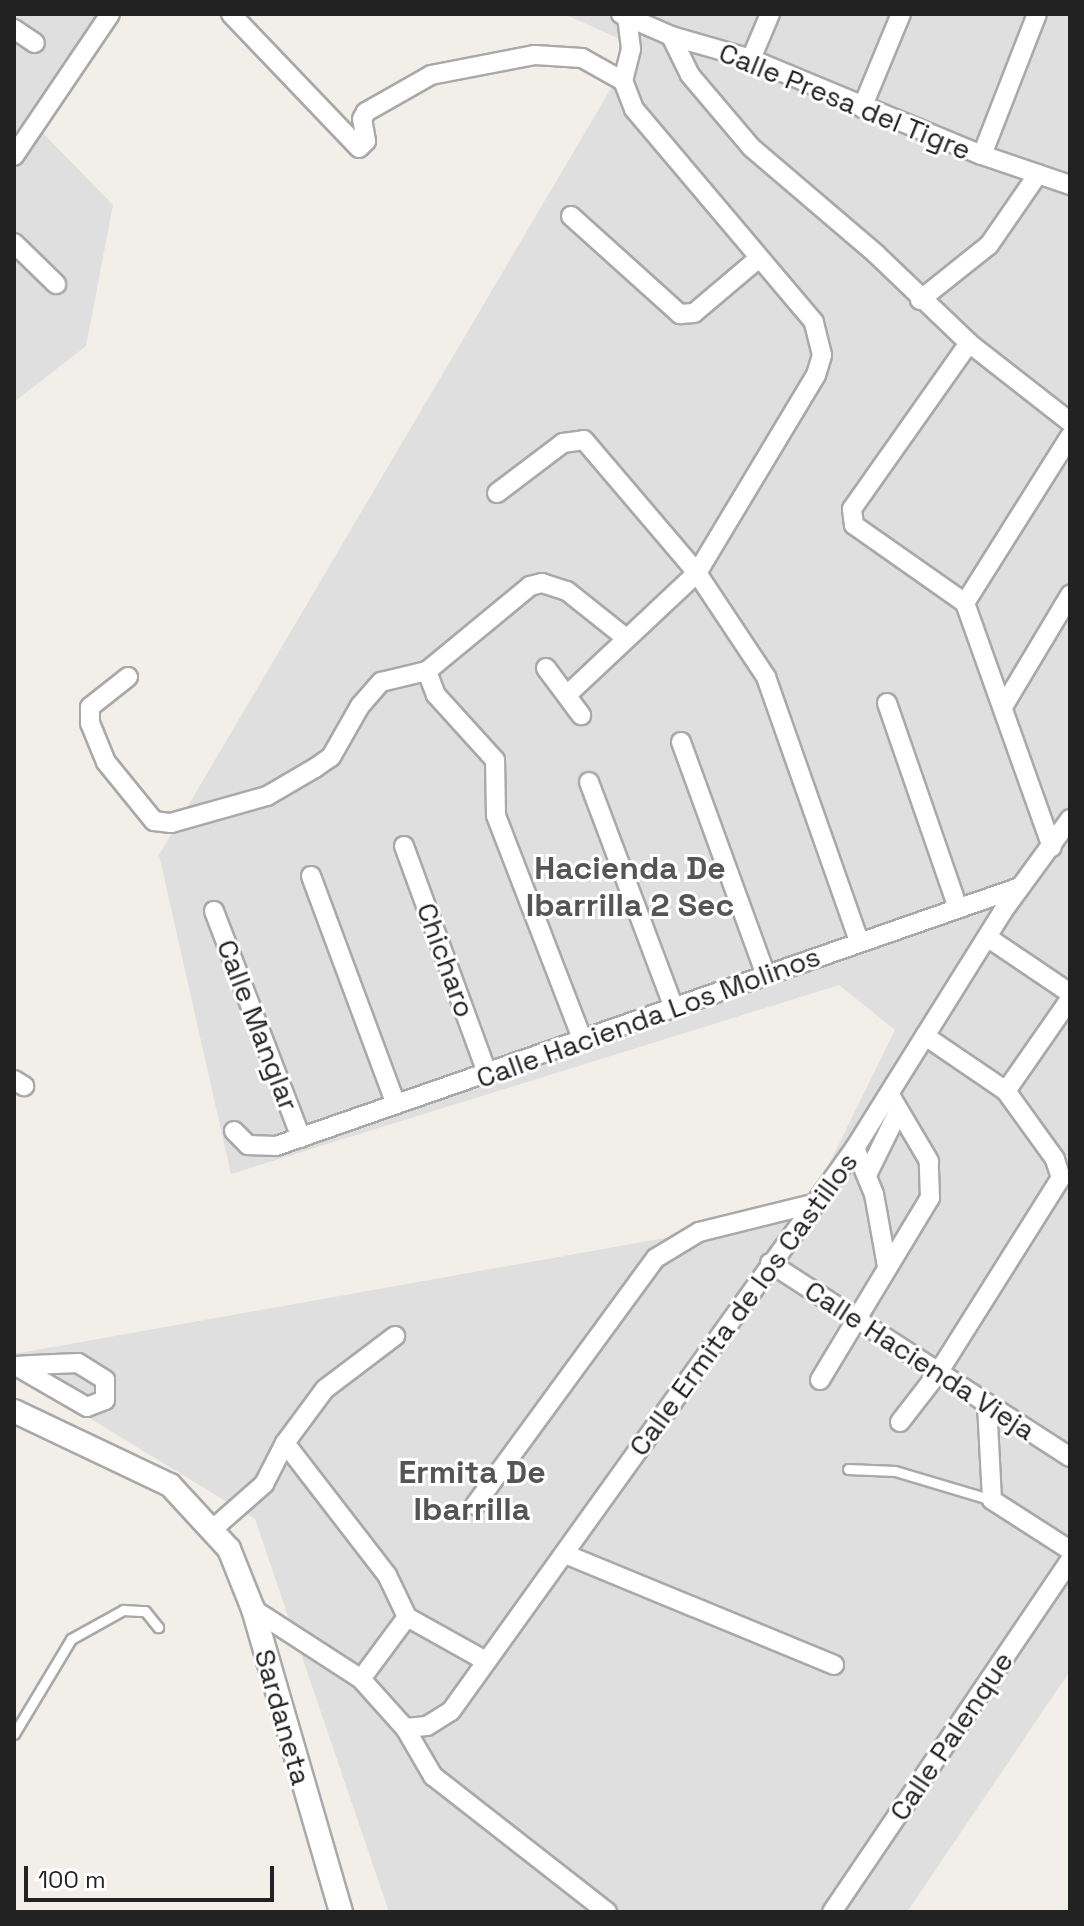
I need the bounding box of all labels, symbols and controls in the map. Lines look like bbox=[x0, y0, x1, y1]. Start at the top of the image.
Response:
street label: Calle Presa del Tigre bbox=[714, 35, 976, 167]
district label: Hacienda De Ibarrilla 2 Sec bbox=[526, 850, 734, 925]
street label: Chicharo bbox=[410, 898, 482, 1022]
street label: Calle Manglar bbox=[210, 935, 306, 1115]
street label: Calle Hacienda Los Molinos bbox=[472, 939, 824, 1095]
street label: Calle Ermita de los Castillos bbox=[622, 1146, 864, 1462]
street label: Calle Hacienda Vieja bbox=[798, 1273, 1042, 1447]
district label: Ermita De Ibarrilla bbox=[398, 1454, 546, 1529]
street label: Sardaneta bbox=[248, 1645, 318, 1789]
street label: Calle Palenque bbox=[882, 1645, 1020, 1827]
scale bar bbox=[28, 1850, 278, 1900]
text: 100 m bbox=[38, 1864, 106, 1895]

